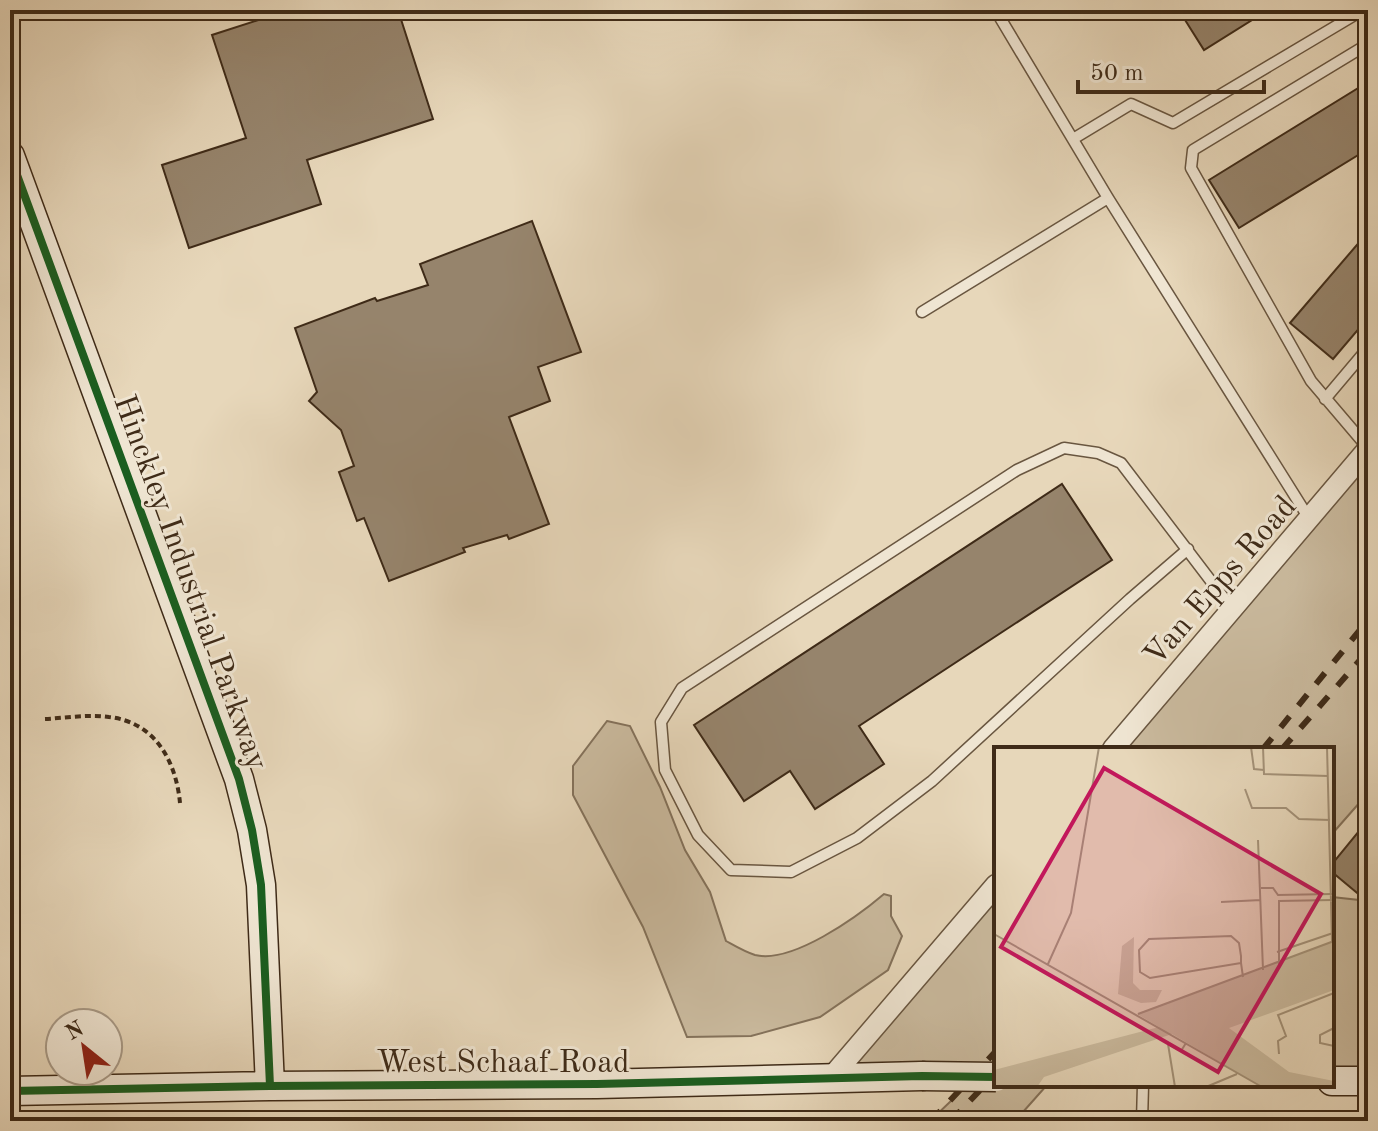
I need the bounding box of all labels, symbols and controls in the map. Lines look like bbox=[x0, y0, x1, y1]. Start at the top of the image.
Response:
scale bar bbox=[1078, 44, 1264, 94]
text: 50 m bbox=[1090, 62, 1144, 86]
street label: Hinckley Industrial Parkway bbox=[106, 391, 272, 775]
street label: Van Epps Road bbox=[1139, 491, 1303, 673]
inset map bbox=[994, 747, 1334, 1087]
north arrow bbox=[44, 1007, 124, 1087]
text: N bbox=[62, 1018, 88, 1045]
street label: West Schaaf Road bbox=[376, 1048, 630, 1080]

